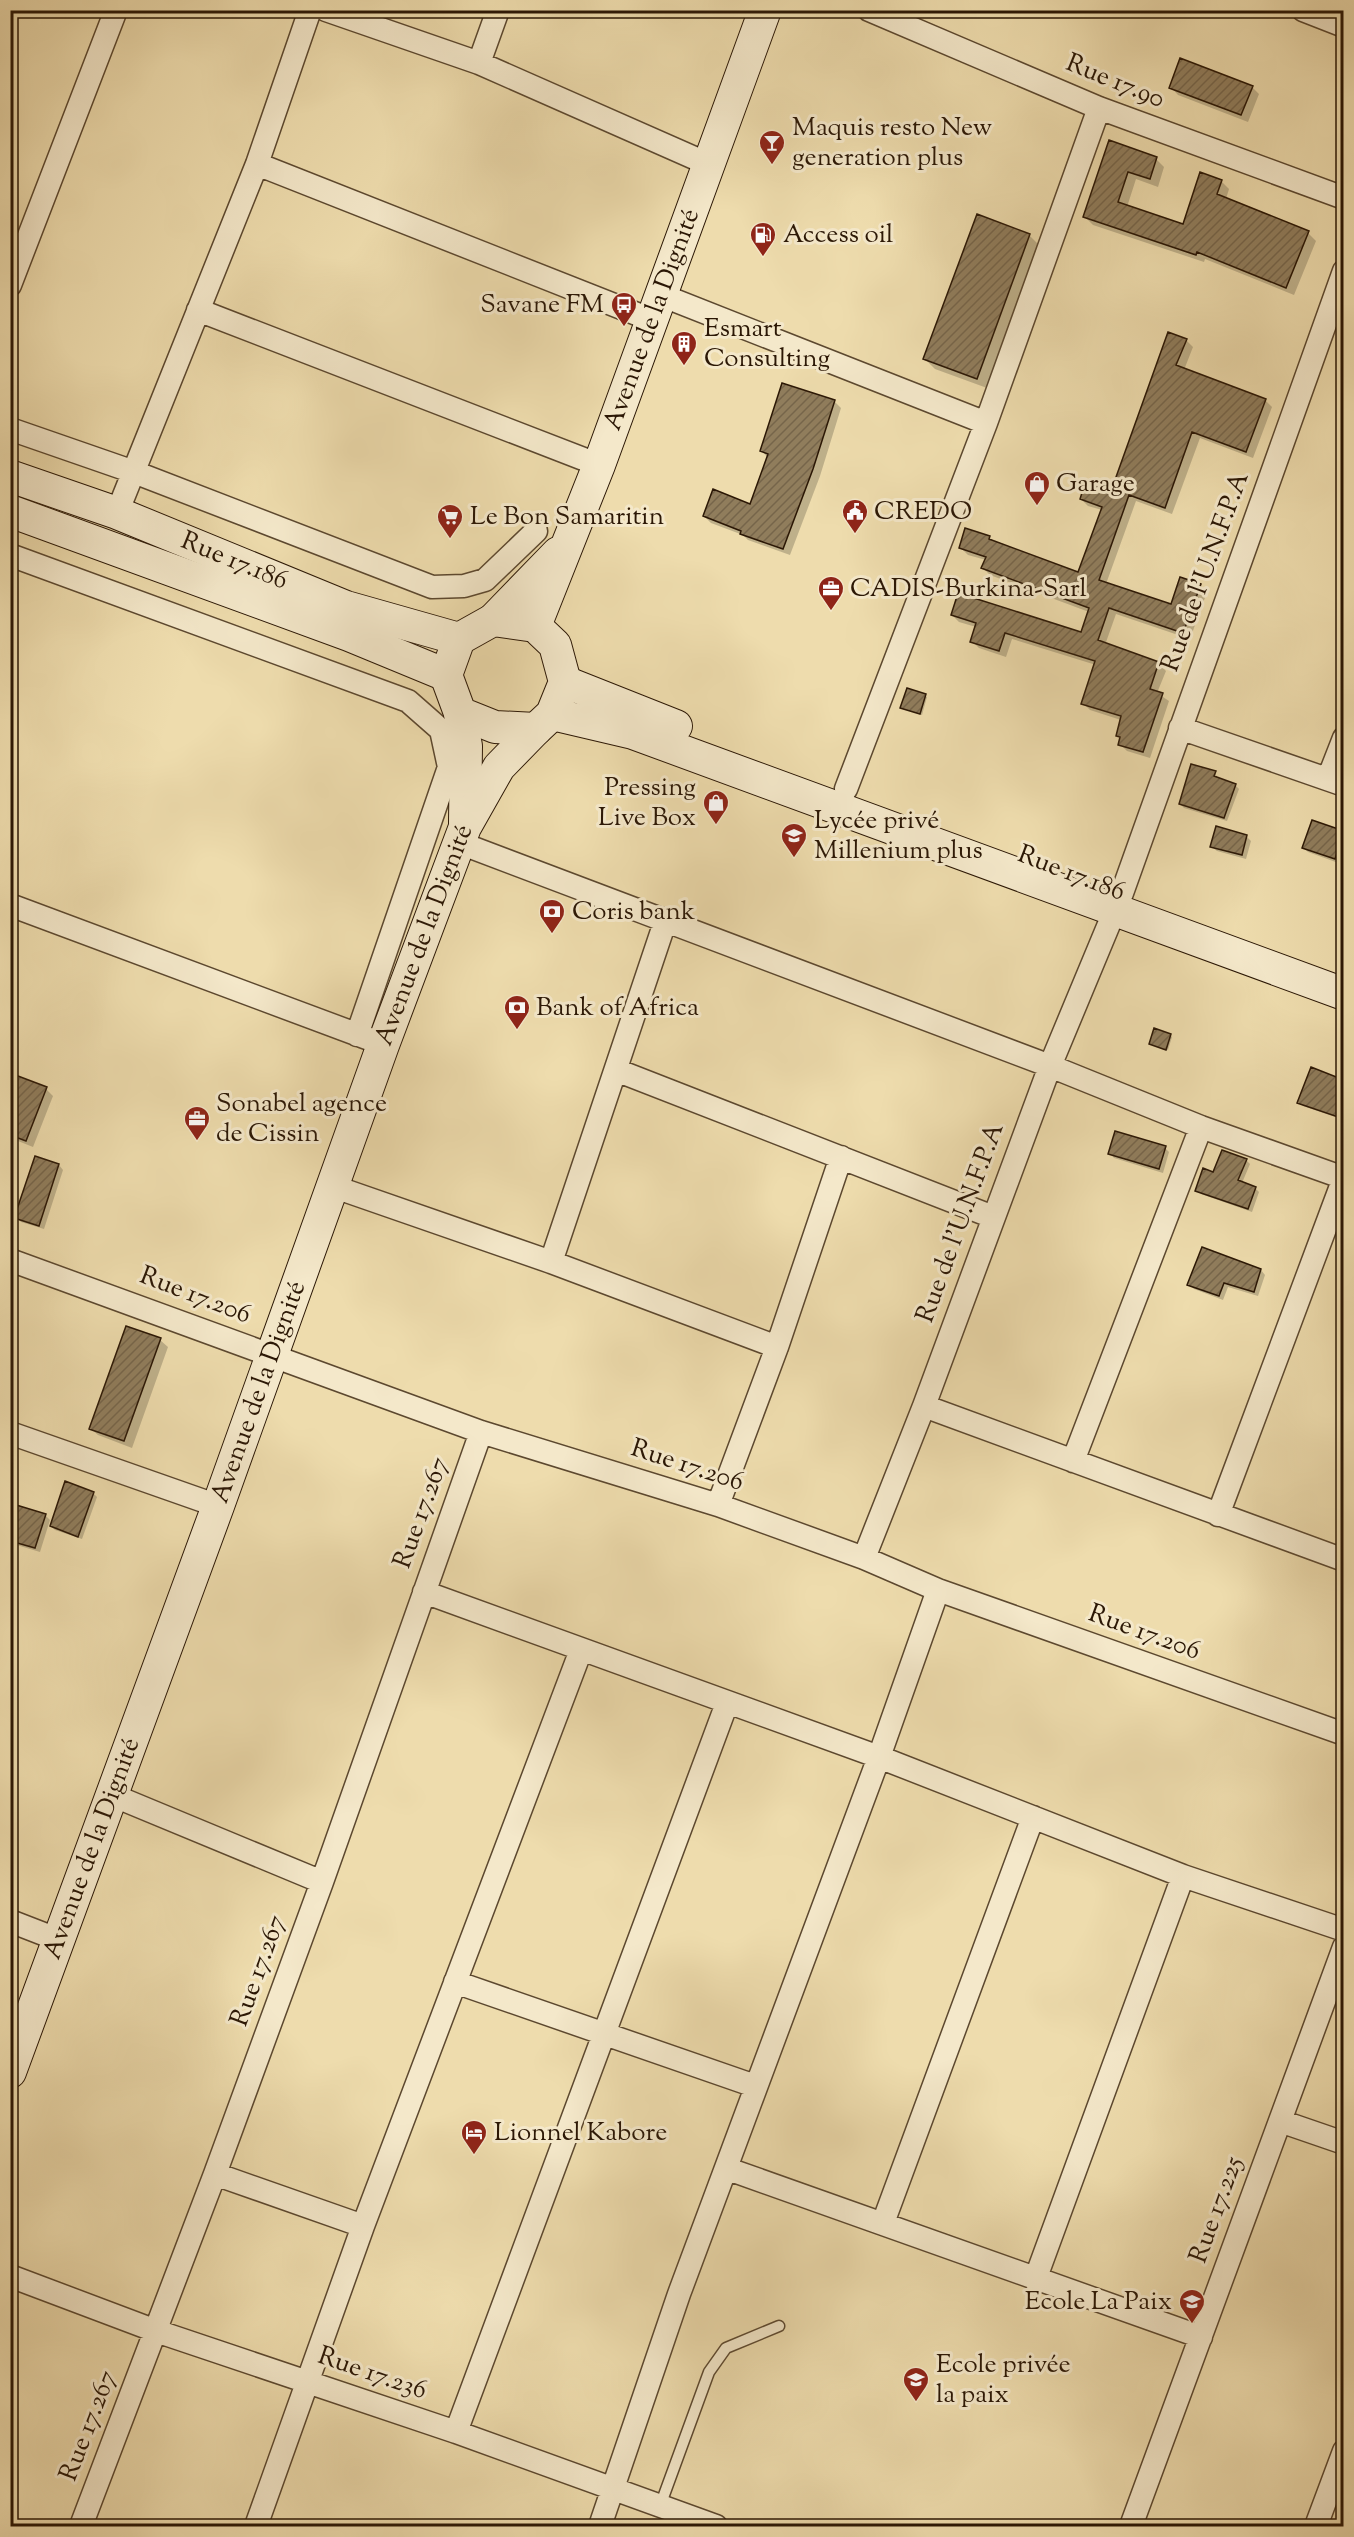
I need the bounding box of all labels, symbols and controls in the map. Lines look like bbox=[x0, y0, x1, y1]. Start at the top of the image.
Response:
street label: Rue 17.90 bbox=[1060, 45, 1170, 119]
place label: Maquis resto New generation plus bbox=[792, 110, 992, 177]
bar icon: Maquis resto New generation plus bbox=[757, 128, 787, 166]
street label: Avenue de la Dignité bbox=[595, 204, 709, 436]
place label: Access oil bbox=[783, 217, 893, 254]
fuel station icon: Access oil bbox=[748, 220, 778, 258]
place label: Savane FM bbox=[480, 287, 604, 324]
bus stop icon: Savane FM bbox=[609, 290, 639, 328]
place label: Esmart Consulting bbox=[704, 311, 830, 378]
building icon: Esmart Consulting bbox=[669, 329, 699, 367]
place label: Garage bbox=[1056, 466, 1135, 503]
street label: Rue de l'U.N.F.P.A bbox=[1153, 467, 1259, 677]
shop icon: Garage bbox=[1022, 469, 1052, 507]
place label: CREDO bbox=[874, 494, 972, 531]
public building icon: CREDO bbox=[840, 497, 870, 535]
place label: Le Bon Samaritin bbox=[470, 499, 664, 536]
supermarket icon: Le Bon Samaritin bbox=[435, 502, 465, 540]
street label: Rue 17.186 bbox=[175, 523, 293, 600]
place label: CADIS-Burkina-Sarl bbox=[850, 571, 1087, 608]
office icon: CADIS-Burkina-Sarl bbox=[816, 574, 846, 612]
place label: Pressing Live Box bbox=[598, 770, 696, 837]
shop icon: Pressing Live Box bbox=[701, 788, 731, 826]
place label: Lycée privé Millenium plus bbox=[814, 803, 983, 870]
street label: Avenue de la Dignité bbox=[366, 819, 483, 1051]
school or university icon: Lycée privé Millenium plus bbox=[779, 821, 809, 859]
street label: Rue 17.186 bbox=[1012, 837, 1130, 911]
place label: Coris bank bbox=[572, 894, 695, 931]
bank icon: Coris bank bbox=[537, 897, 567, 935]
place label: Bank of Africa bbox=[536, 990, 699, 1027]
bank icon: Bank of Africa bbox=[502, 993, 532, 1031]
place label: Sonabel agence de Cissin bbox=[216, 1086, 387, 1153]
office icon: Sonabel agence de Cissin bbox=[182, 1104, 212, 1142]
street label: Rue de l'U.N.F.P.A bbox=[908, 1118, 1014, 1328]
street label: Rue 17.206 bbox=[134, 1258, 256, 1334]
street label: Avenue de la Dignité bbox=[202, 1276, 316, 1508]
street label: Rue 17.206 bbox=[626, 1430, 748, 1502]
street label: Rue 17.267 bbox=[385, 1452, 459, 1574]
street label: Rue 17.206 bbox=[1083, 1596, 1205, 1670]
street label: Avenue de la Dignité bbox=[34, 1733, 150, 1965]
street label: Rue 17.267 bbox=[222, 1910, 296, 2032]
place label: Lionnel Kabore bbox=[494, 2115, 667, 2152]
hotel icon: Lionnel Kabore bbox=[459, 2118, 489, 2156]
street label: Rue 17.225 bbox=[1181, 2151, 1253, 2268]
place label: Ecole La Paix bbox=[1025, 2284, 1172, 2321]
school or university icon: Ecole La Paix bbox=[1177, 2287, 1207, 2325]
street label: Rue 17.236 bbox=[312, 2338, 432, 2410]
place label: Ecole privée la paix bbox=[936, 2347, 1071, 2414]
street label: Rue 17.267 bbox=[51, 2365, 127, 2487]
school or university icon: Ecole privée la paix bbox=[901, 2365, 931, 2403]

